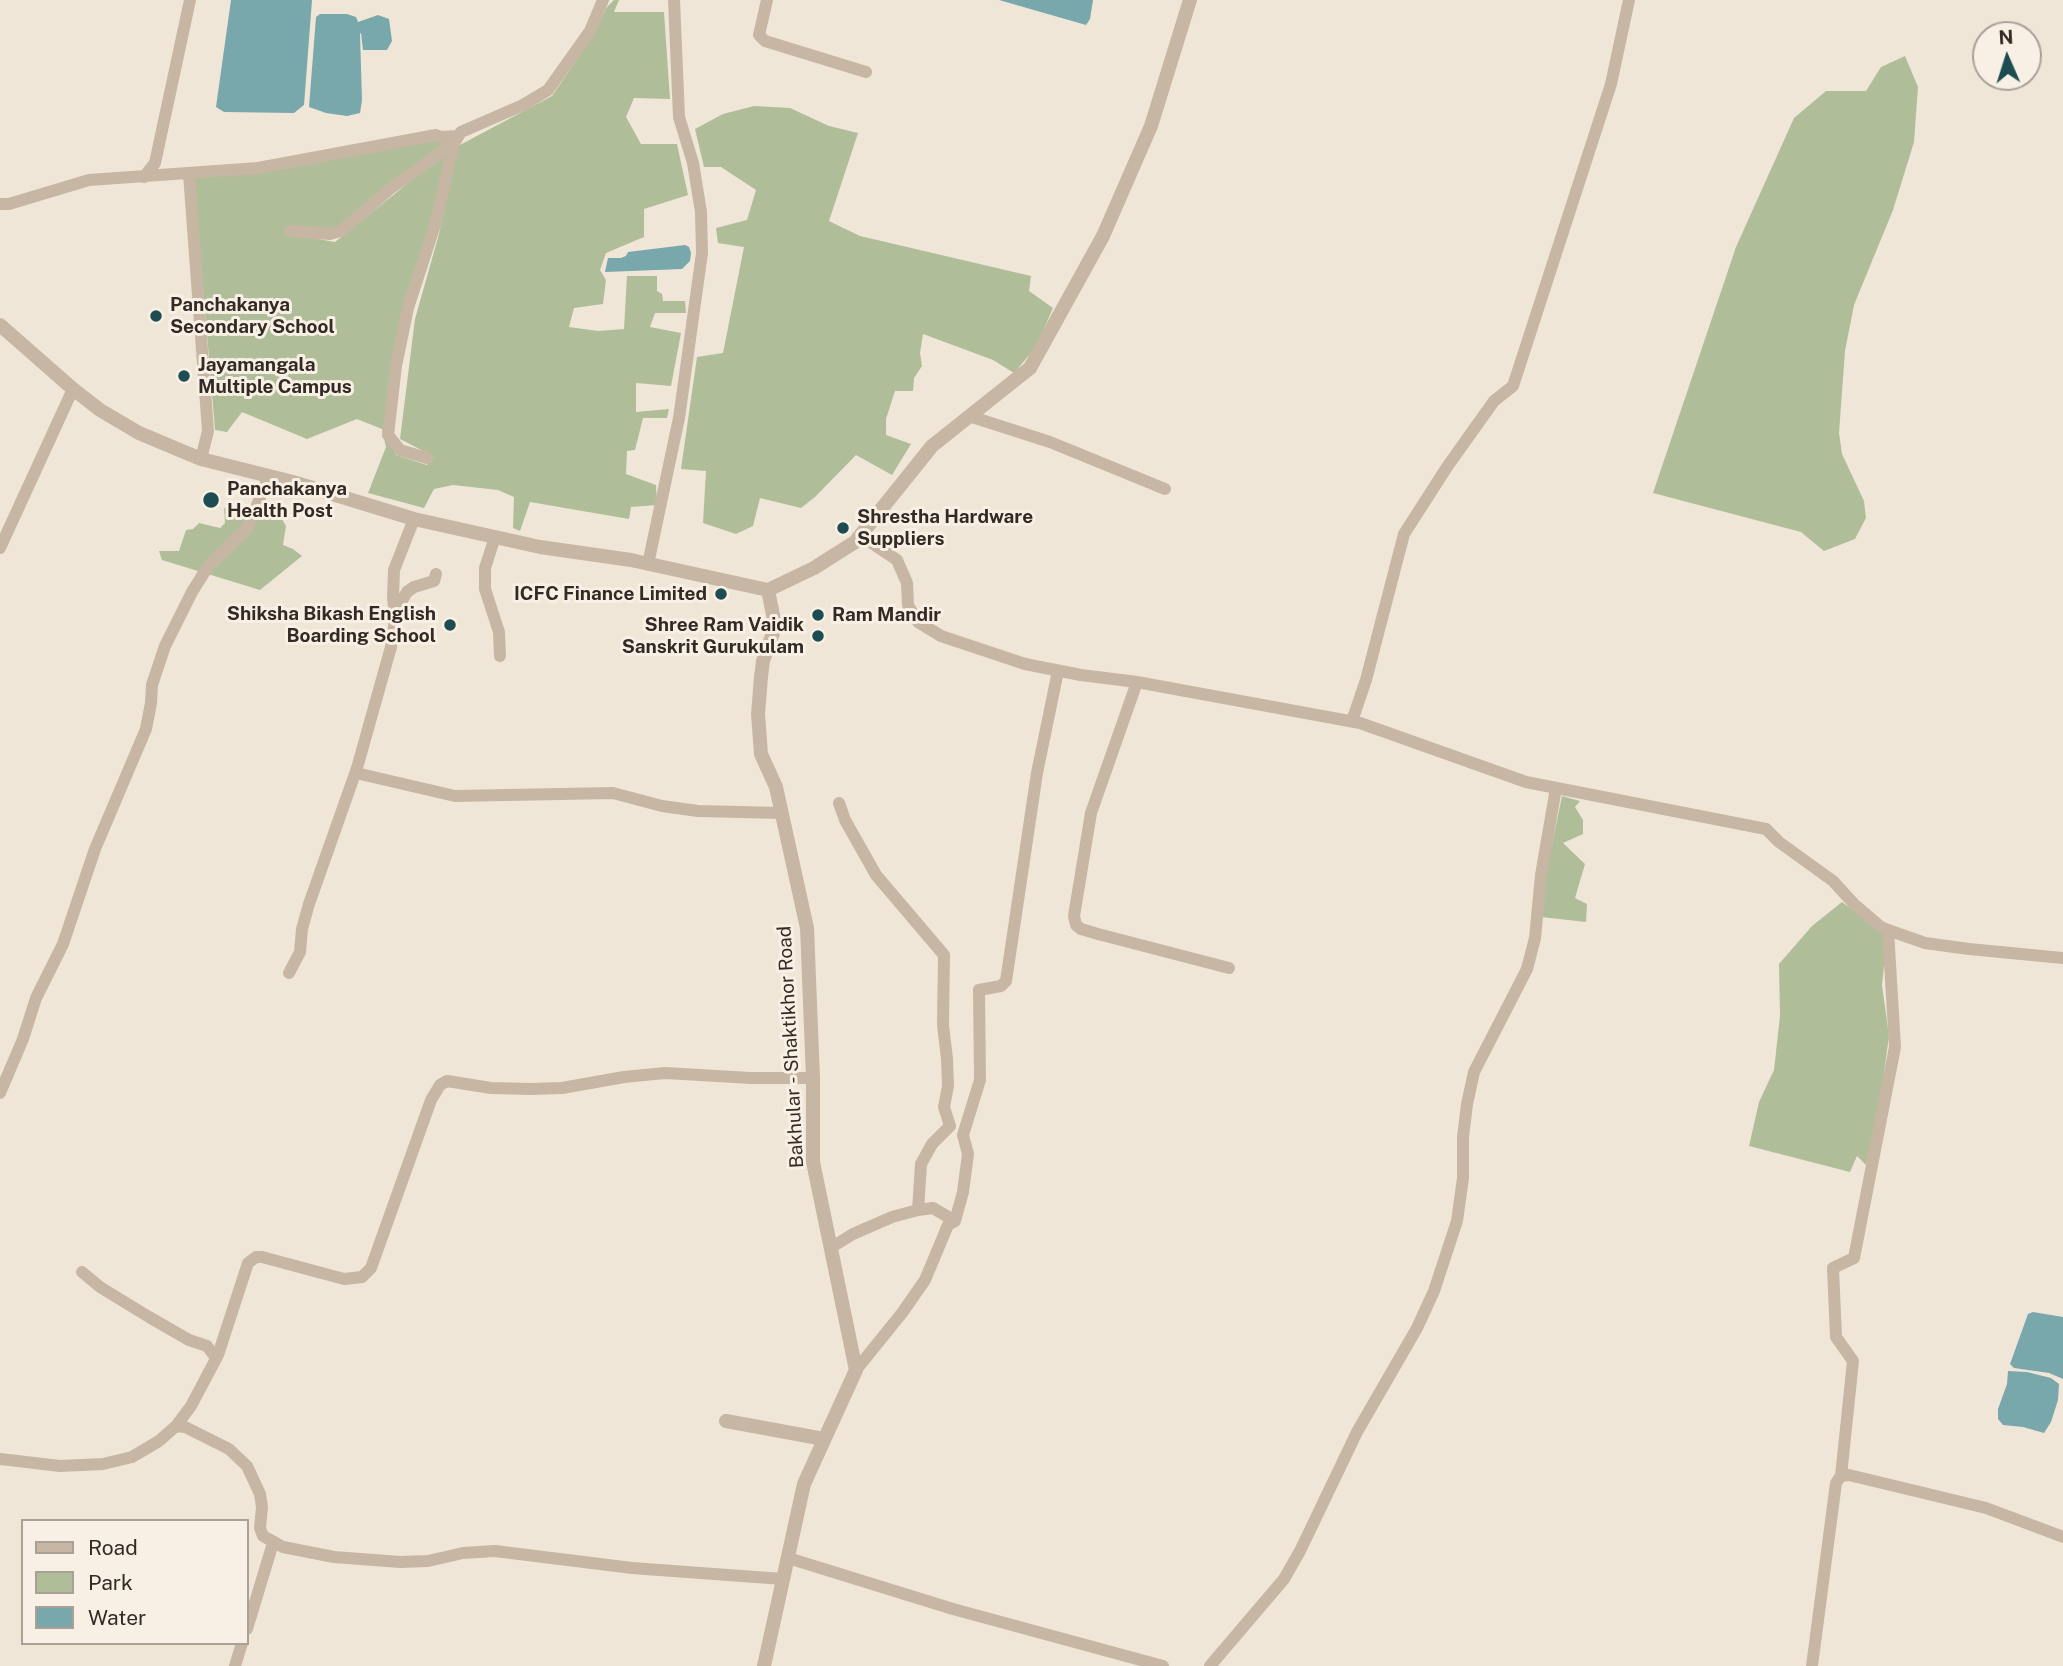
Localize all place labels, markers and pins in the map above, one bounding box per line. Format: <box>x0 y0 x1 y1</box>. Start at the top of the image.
place label: Panchakanya Secondary School <box>170 294 335 338</box>
marker: Panchakanya Secondary School <box>148 308 164 324</box>
place label: Jayamangala Multiple Campus <box>198 354 352 398</box>
marker: Jayamangala Multiple Campus <box>176 368 192 384</box>
place label: Panchakanya Health Post <box>227 478 347 522</box>
marker: Panchakanya Health Post <box>201 490 221 510</box>
place label: Shrestha Hardware Suppliers <box>857 506 1033 550</box>
marker: Shrestha Hardware Suppliers <box>835 520 851 536</box>
place label: ICFC Finance Limited <box>514 583 707 605</box>
marker: ICFC Finance Limited <box>713 586 729 602</box>
place label: Shiksha Bikash English Boarding School <box>227 603 436 647</box>
place label: Ram Mandir <box>832 604 941 626</box>
marker: Ram Mandir <box>810 607 826 623</box>
place label: Shree Ram Vaidik Sanskrit Gurukulam <box>622 614 804 658</box>
marker: Shiksha Bikash English Boarding School <box>442 617 458 633</box>
marker: Shree Ram Vaidik Sanskrit Gurukulam <box>810 628 826 644</box>

